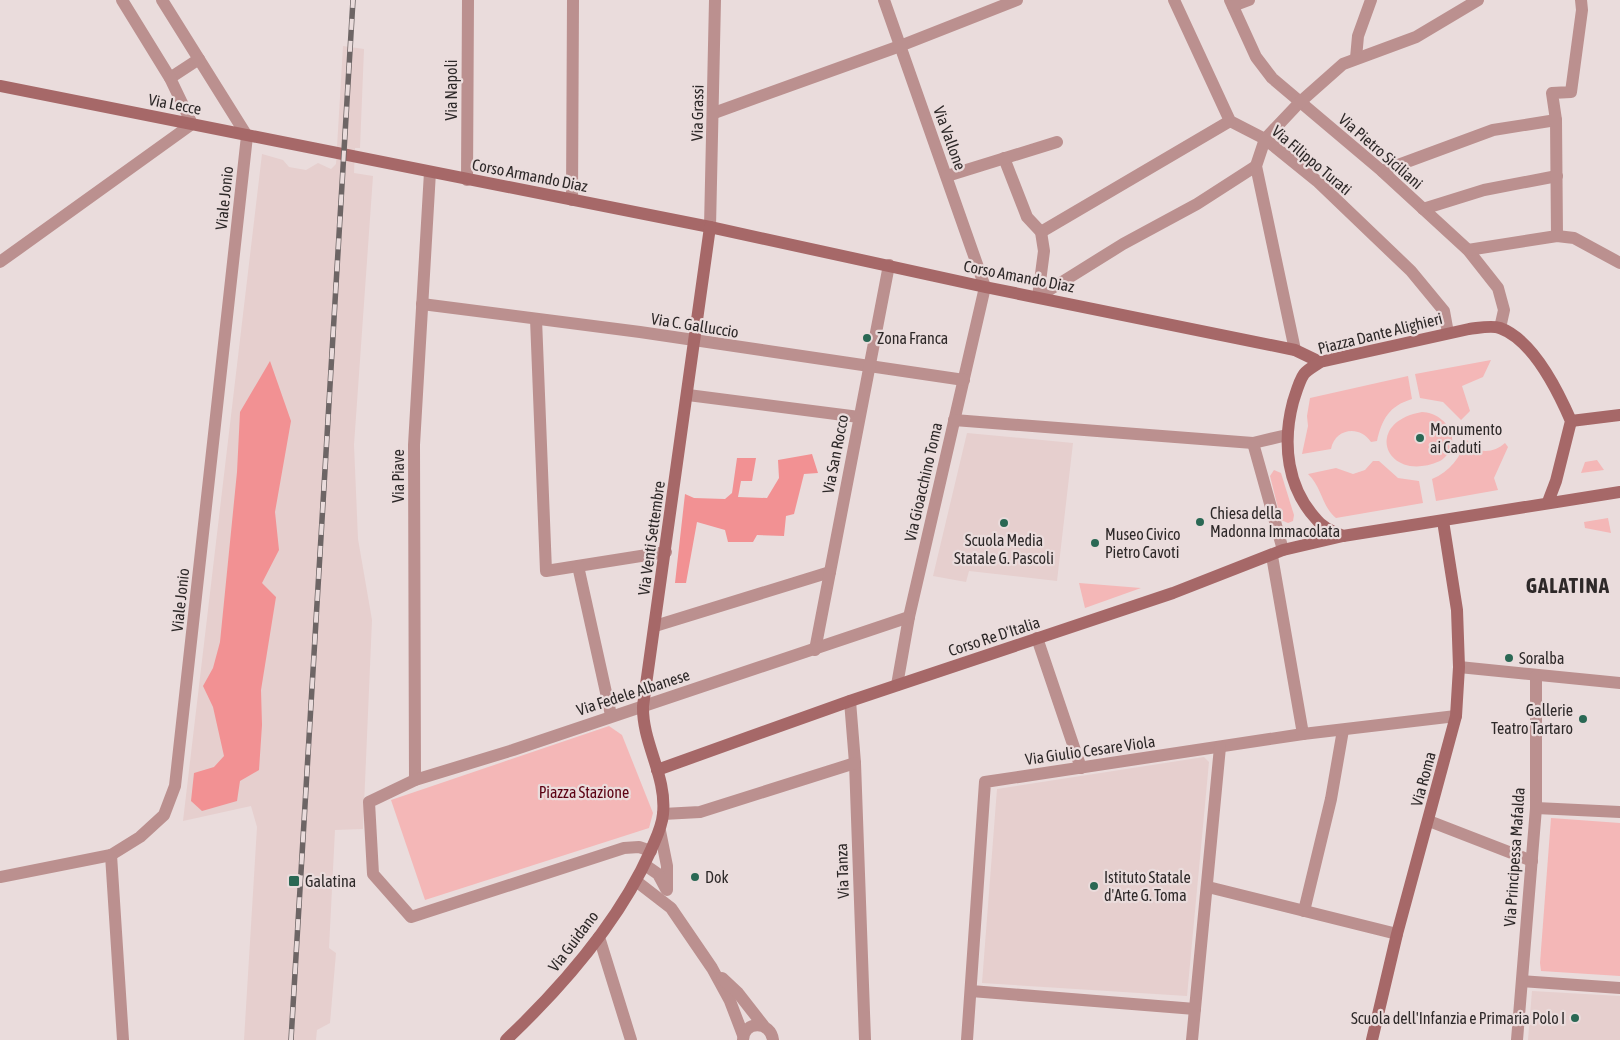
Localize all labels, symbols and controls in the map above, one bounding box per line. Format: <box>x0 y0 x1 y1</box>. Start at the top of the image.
street label: Via Napoli <box>442 59 461 121</box>
street label: Via Grassi <box>688 85 706 141</box>
street label: Via Lecce <box>147 90 203 118</box>
street label: Via Vallone <box>930 104 970 172</box>
street label: Via Pietro Siciliani <box>1335 110 1427 192</box>
street label: Via Filippo Turati <box>1268 122 1355 199</box>
street label: Corso Armando Diaz <box>471 155 589 195</box>
street label: Viale Jonio <box>212 165 236 231</box>
street label: Corso Amando Diaz <box>962 256 1076 296</box>
street label: Via C. Galluccio <box>650 309 740 341</box>
street label: Piazza Dante Alighieri <box>1316 309 1444 358</box>
place label: Zona Franca <box>877 329 948 347</box>
marker: Zona Franca <box>861 332 873 344</box>
street label: Via San Rocco <box>819 413 851 495</box>
place label: Monumento ai Caduti <box>1430 420 1502 456</box>
street label: Via Gioacchino Toma <box>901 421 945 543</box>
marker: Monumento ai Caduti <box>1414 432 1426 444</box>
street label: Via Piave <box>389 449 407 503</box>
street label: Via Venti Settembre <box>634 480 668 596</box>
place label: Chiesa della Madonna Immacolata <box>1210 504 1340 540</box>
marker: Chiesa della Madonna Immacolata <box>1194 516 1206 528</box>
marker: Scuola Media Statale G. Pascoli <box>998 517 1010 529</box>
place label: Museo Civico Pietro Cavoti <box>1105 525 1181 561</box>
place label: Scuola Media Statale G. Pascoli <box>954 531 1054 567</box>
marker: Museo Civico Pietro Cavoti <box>1089 537 1101 549</box>
street label: Viale Jonio <box>168 567 192 633</box>
district label: GALATINA <box>1526 573 1610 597</box>
street label: Corso Re D'Italia <box>946 613 1042 659</box>
place label: Soralba <box>1519 649 1564 667</box>
marker: Soralba <box>1503 652 1515 664</box>
street label: Via Fedele Albanese <box>574 665 692 719</box>
place label: Gallerie Teatro Tartaro <box>1491 701 1573 737</box>
marker: Gallerie Teatro Tartaro <box>1577 713 1589 725</box>
street label: Via Giulio Cesare Viola <box>1024 732 1156 768</box>
street label: Via Roma <box>1407 750 1439 808</box>
park label: Piazza Stazione <box>539 783 629 801</box>
street label: Via Principessa Mafalda <box>1500 787 1529 927</box>
street label: Via Tanza <box>832 843 852 899</box>
place label: Dok <box>705 868 729 886</box>
place label: Istituto Statale d'Arte G. Toma <box>1104 868 1191 904</box>
marker: Dok <box>689 871 701 883</box>
place label: Galatina <box>305 872 356 890</box>
marker: Galatina <box>287 874 301 888</box>
marker: Istituto Statale d'Arte G. Toma <box>1088 880 1100 892</box>
street label: Via Guidano <box>544 907 602 975</box>
place label: Scuola dell'Infanzia e Primaria Polo I <box>1351 1009 1565 1027</box>
marker: Scuola dell'Infanzia e Primaria Polo I <box>1569 1012 1581 1024</box>

